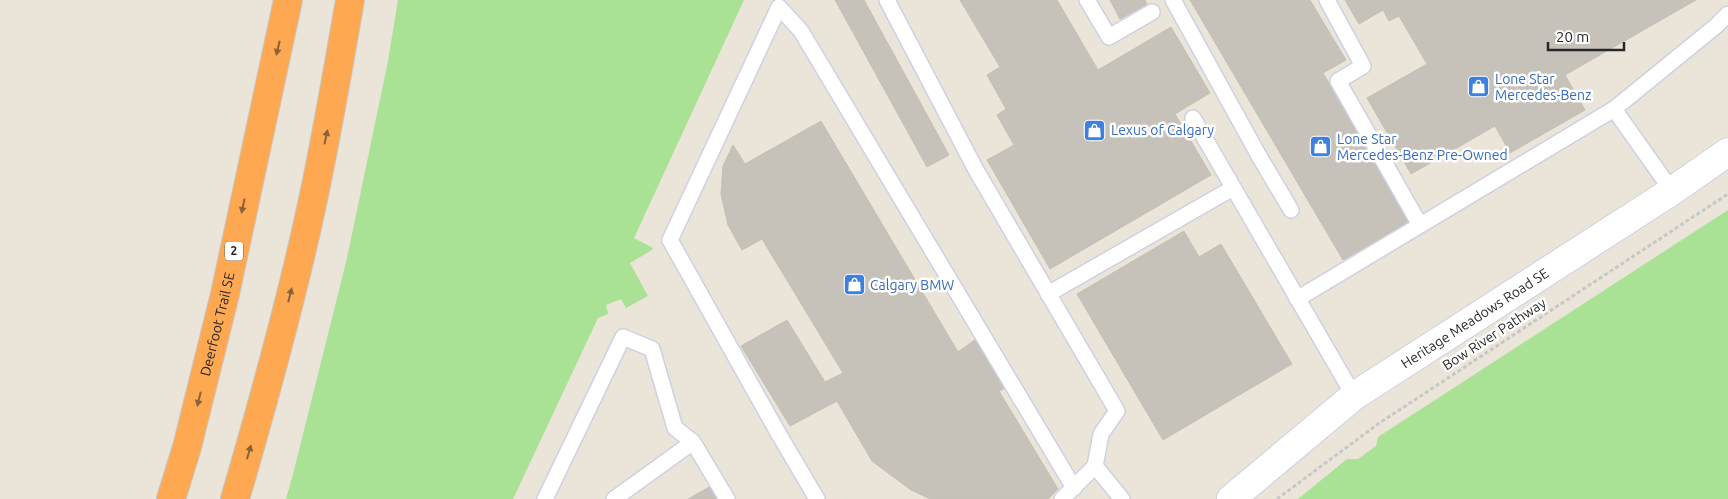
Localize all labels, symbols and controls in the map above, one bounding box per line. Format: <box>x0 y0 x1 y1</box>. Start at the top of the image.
scale bar <box>1548 20 1624 52</box>
text: 20 m <box>1556 28 1589 45</box>
one-way arrow <box>274 40 282 55</box>
place label: Lone Star Mercedes-Benz <box>1495 71 1591 103</box>
shop icon: Lone Star Mercedes-Benz <box>1467 75 1491 99</box>
shop icon: Lexus of Calgary <box>1083 118 1107 142</box>
place label: Lexus of Calgary <box>1111 122 1214 138</box>
one-way arrow <box>322 129 330 144</box>
place label: Lone Star Mercedes-Benz Pre-Owned <box>1337 131 1508 163</box>
shop icon: Lone Star Mercedes-Benz Pre-Owned <box>1309 135 1333 159</box>
one-way arrow <box>239 199 247 214</box>
road number: 2 <box>225 242 243 260</box>
street label: Heritage Meadows Road SE <box>1398 265 1552 372</box>
street label: Deerfoot Trail SE <box>197 271 237 378</box>
shop icon: Calgary BMW <box>842 273 866 297</box>
place label: Calgary BMW <box>870 277 954 293</box>
one-way arrow <box>286 288 294 303</box>
street label: Bow River Pathway <box>1439 294 1549 373</box>
one-way arrow <box>195 391 203 406</box>
one-way arrow <box>245 445 253 460</box>

